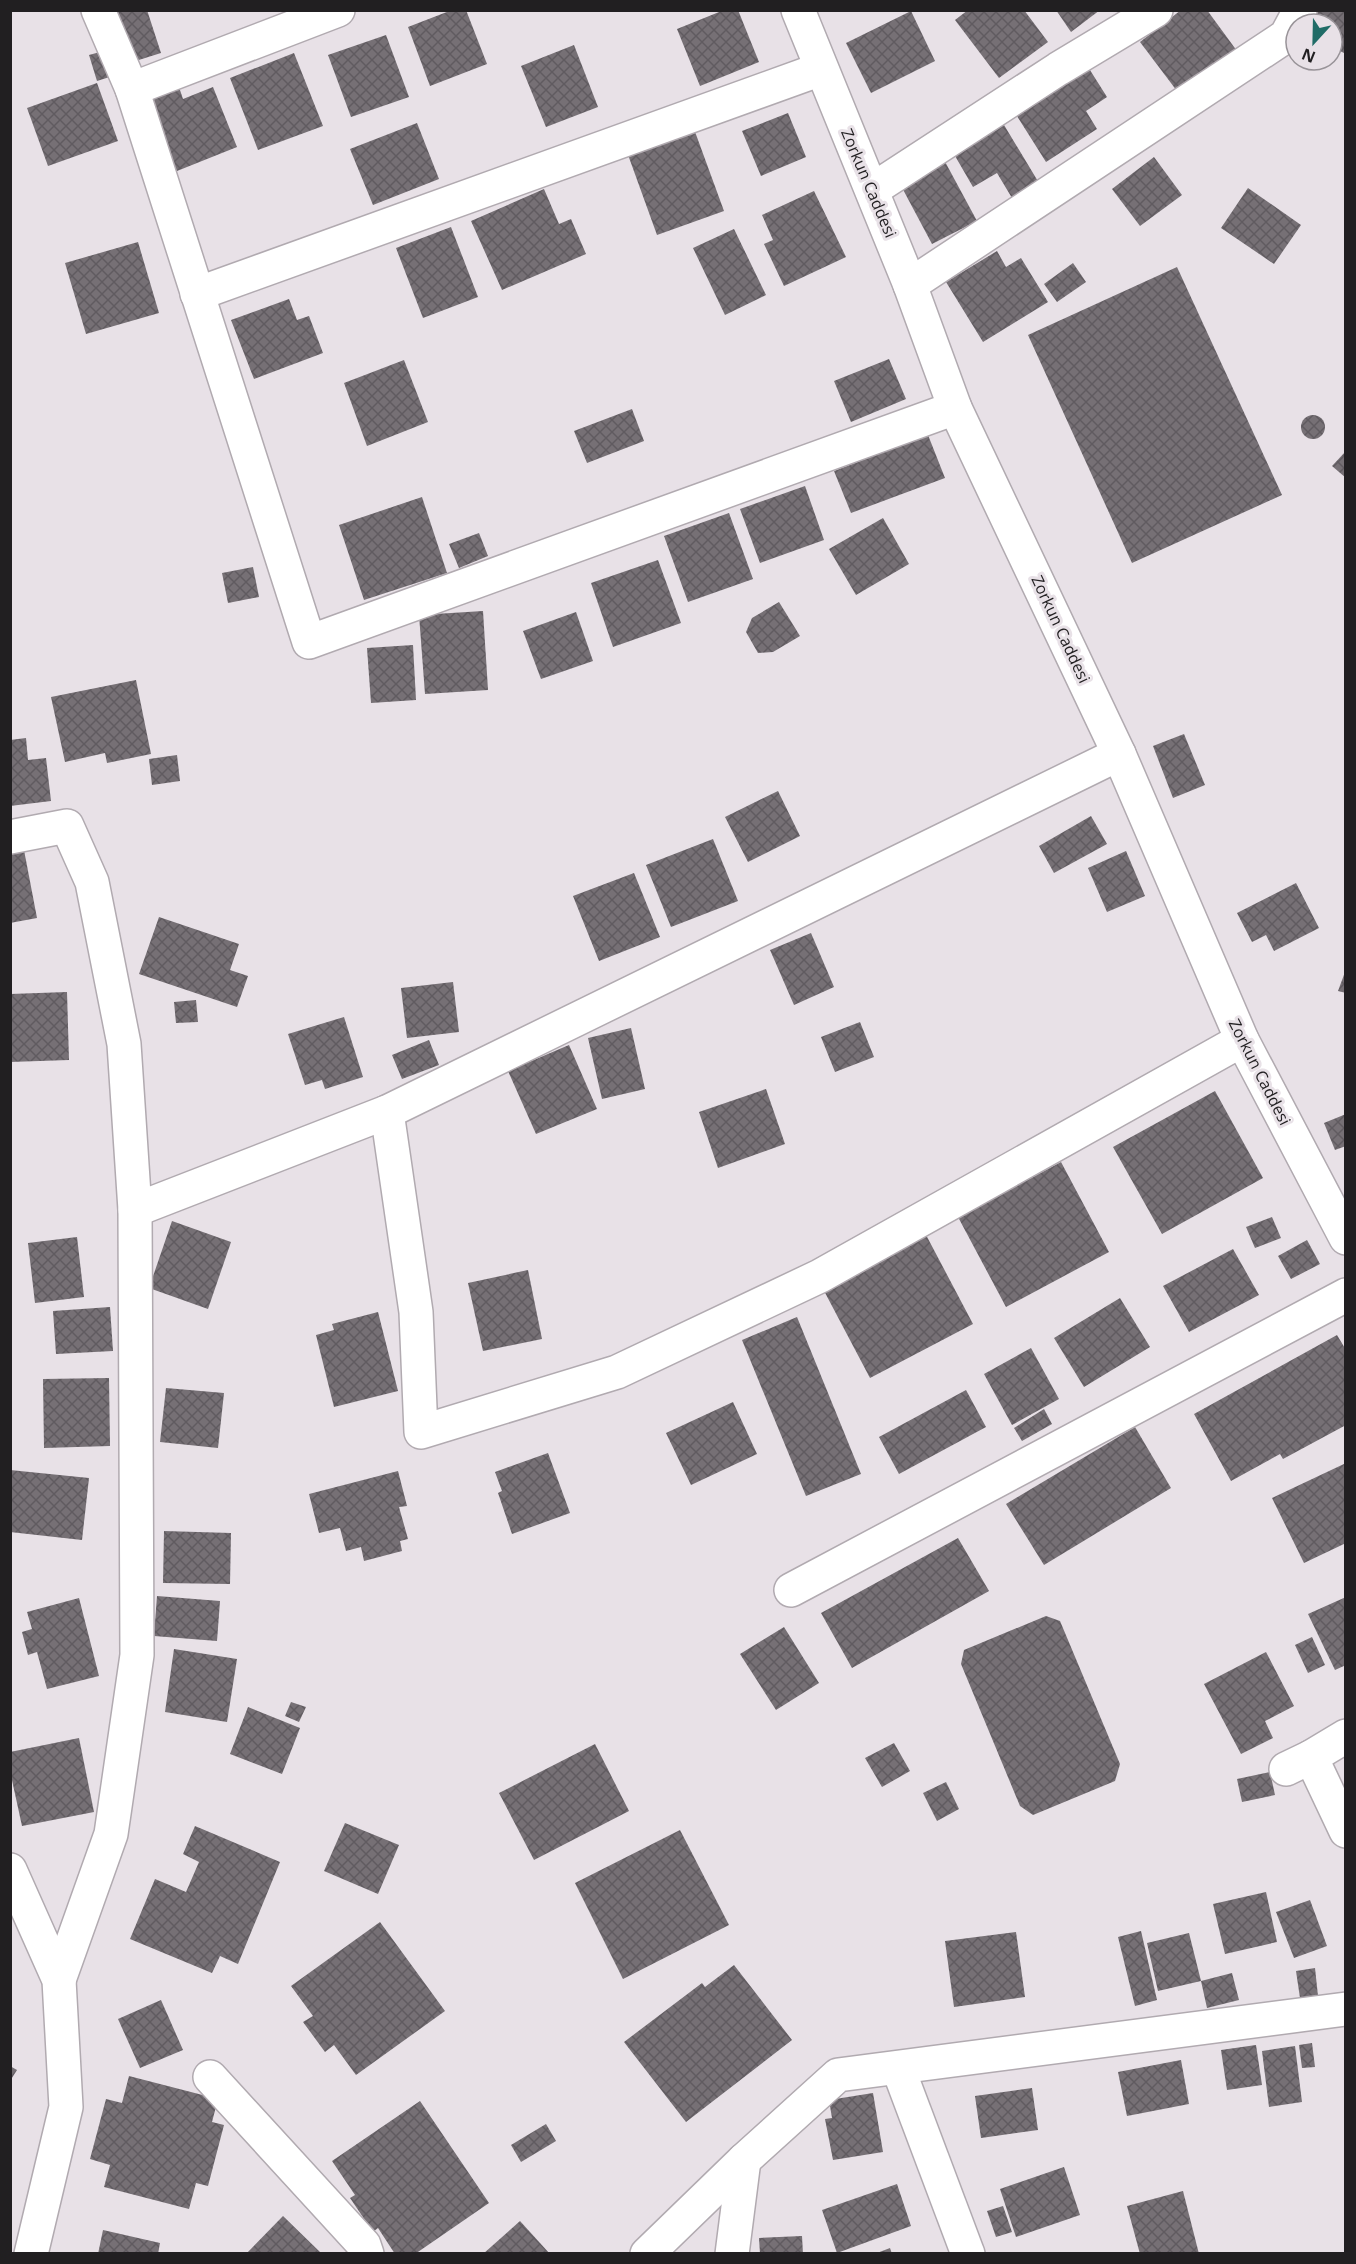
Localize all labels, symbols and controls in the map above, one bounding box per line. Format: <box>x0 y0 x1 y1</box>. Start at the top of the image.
north arrow <box>1284 12 1344 72</box>
text: N <box>1298 43 1319 69</box>
street label: Zorkun Caddesi <box>836 125 902 241</box>
street label: Zorkun Caddesi <box>1026 571 1096 687</box>
street label: Zorkun Caddesi <box>1224 1015 1296 1129</box>

